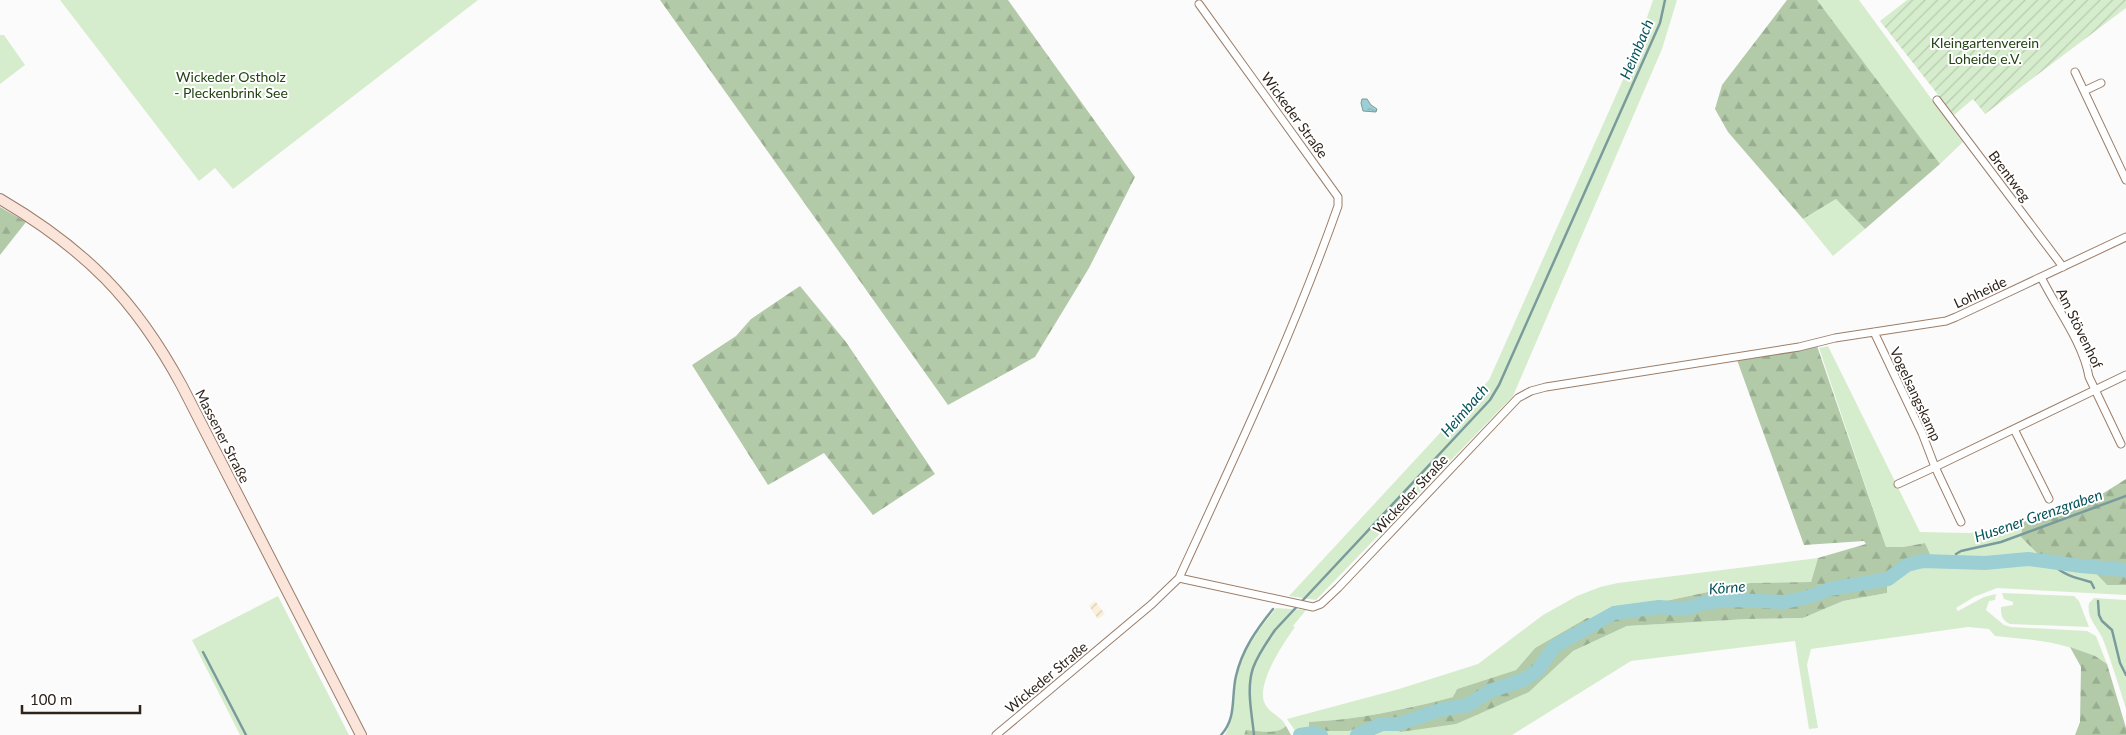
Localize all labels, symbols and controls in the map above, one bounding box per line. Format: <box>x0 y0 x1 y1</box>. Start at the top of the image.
water label: Heimbach <box>1615 16 1657 82</box>
park label: Kleingartenverein Loheide e.V. <box>1931 34 2039 67</box>
park label: Wickeder Ostholz - Pleckenbrink See <box>174 68 288 101</box>
street label: Wickeder Straße <box>1258 69 1332 161</box>
street label: Brentweg <box>1985 147 2035 205</box>
street label: Lohheide <box>1951 272 2009 312</box>
street label: Am Stövenhof <box>2053 285 2107 371</box>
street label: Vogelsangskamp <box>1887 344 1945 444</box>
water label: Heimbach <box>1436 380 1492 440</box>
street label: Massener Straße <box>192 386 254 486</box>
street label: Wickeder Straße <box>1369 451 1451 537</box>
water label: Husener Grenzgraben <box>1972 485 2104 545</box>
water label: Körne <box>1708 576 1746 598</box>
street label: Wickeder Straße <box>1001 638 1091 716</box>
scale bar <box>22 682 140 714</box>
text: 100 m <box>30 690 72 708</box>

